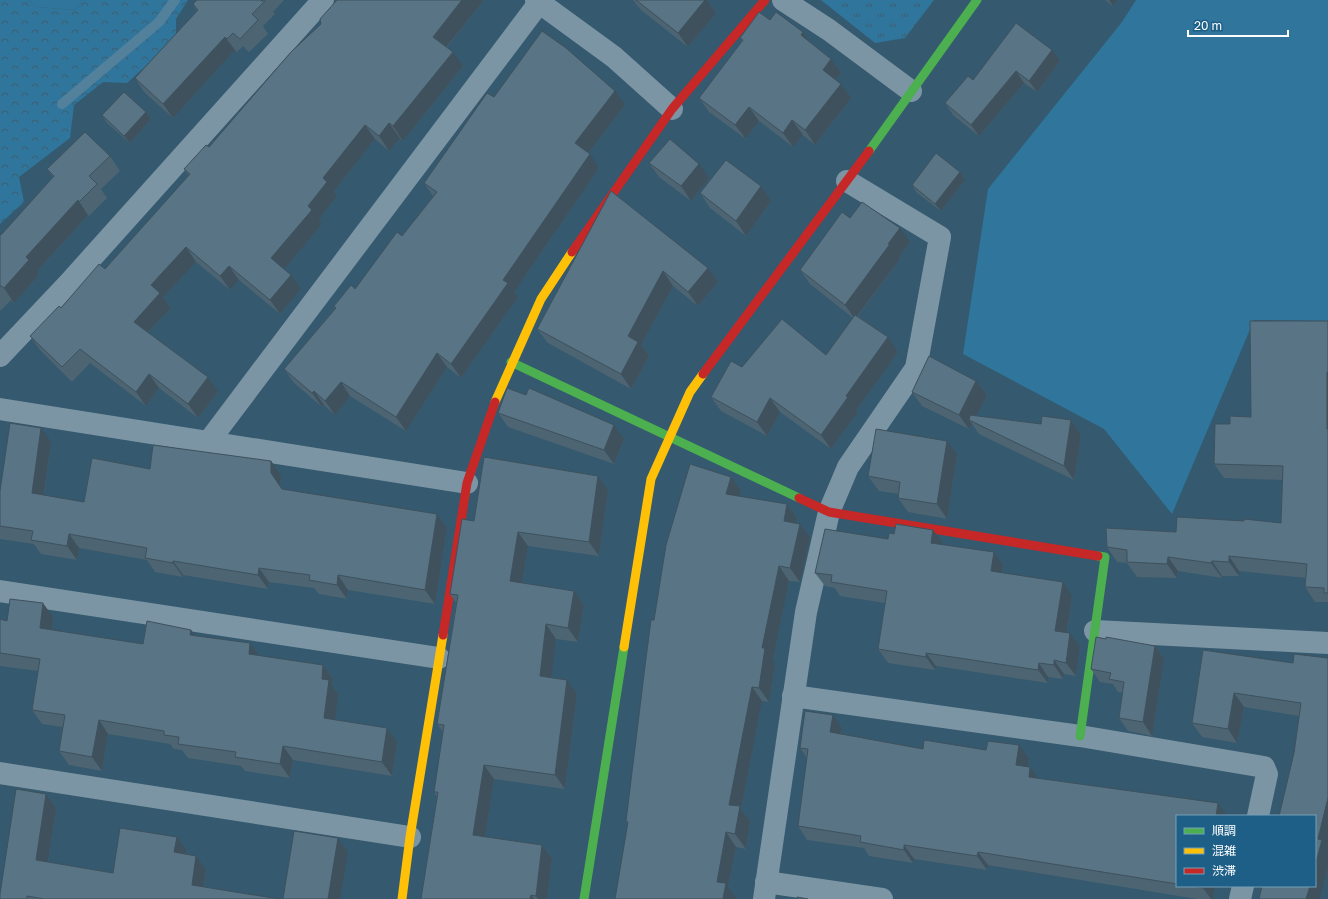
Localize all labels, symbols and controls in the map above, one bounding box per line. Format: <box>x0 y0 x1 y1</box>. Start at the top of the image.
scale bar <box>1188 12 1288 38</box>
text: 20 m <box>1194 18 1222 33</box>
legend <box>1176 815 1316 887</box>
text: 順調 <box>1212 823 1236 838</box>
text: 混雑 <box>1212 843 1236 858</box>
text: 渋滞 <box>1212 863 1236 878</box>

